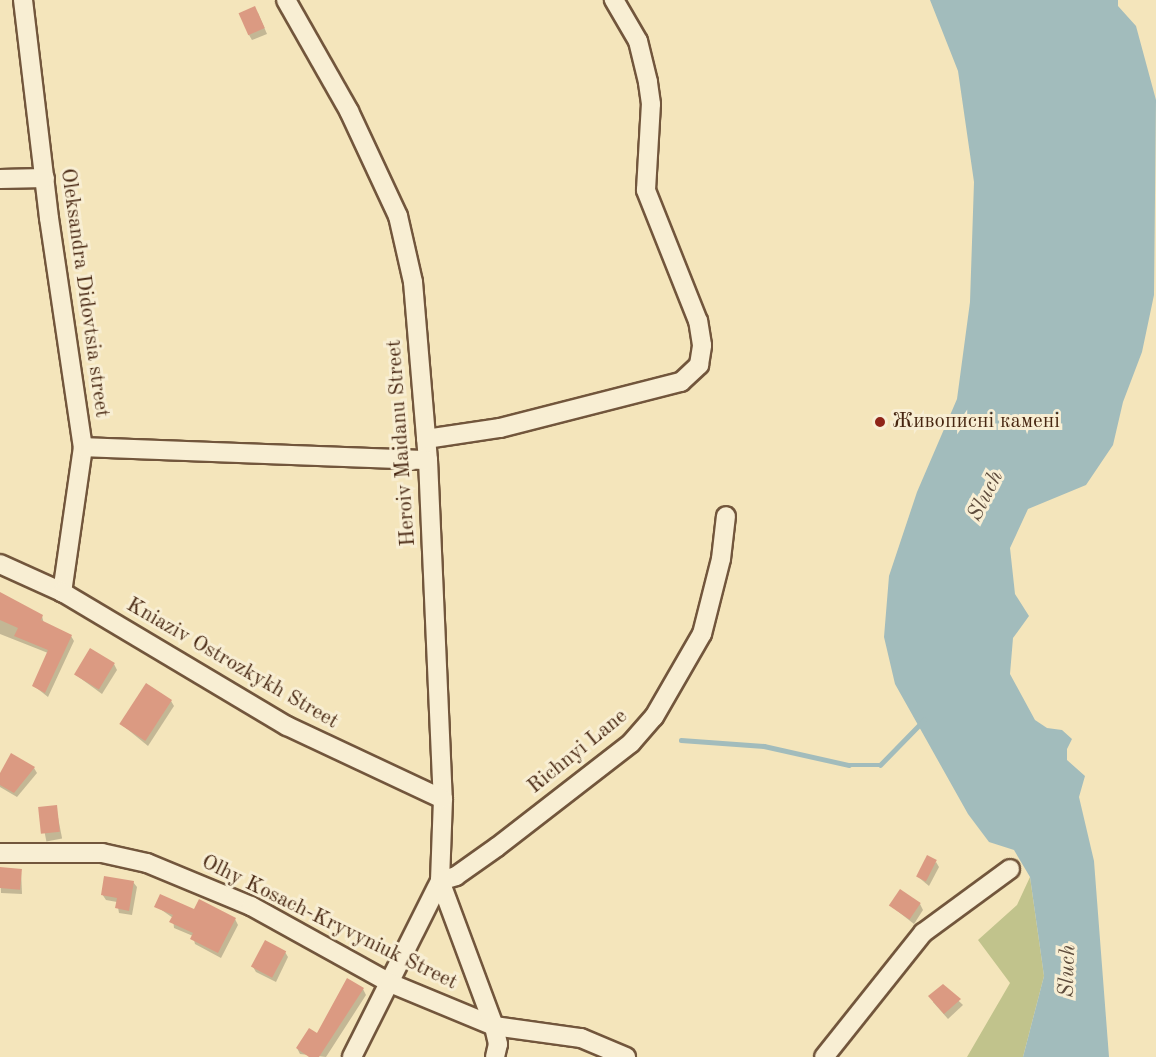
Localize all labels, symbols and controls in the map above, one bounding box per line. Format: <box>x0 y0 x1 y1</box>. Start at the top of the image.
street label: Oleksandra Didovtsia street <box>54 167 114 419</box>
street label: Heroiv Maidanu Street <box>382 339 422 547</box>
place label: Живописні камені <box>892 409 1060 435</box>
marker: Живописні камені <box>873 415 887 429</box>
water label: Sluch <box>962 466 1010 526</box>
street label: Kniaziv Ostrozkykh Street <box>122 593 342 735</box>
street label: Richnyi Lane <box>523 704 633 800</box>
street label: Olhy Kosach-Kryvyniuk Street <box>197 850 461 996</box>
water label: Sluch <box>1054 944 1082 998</box>

